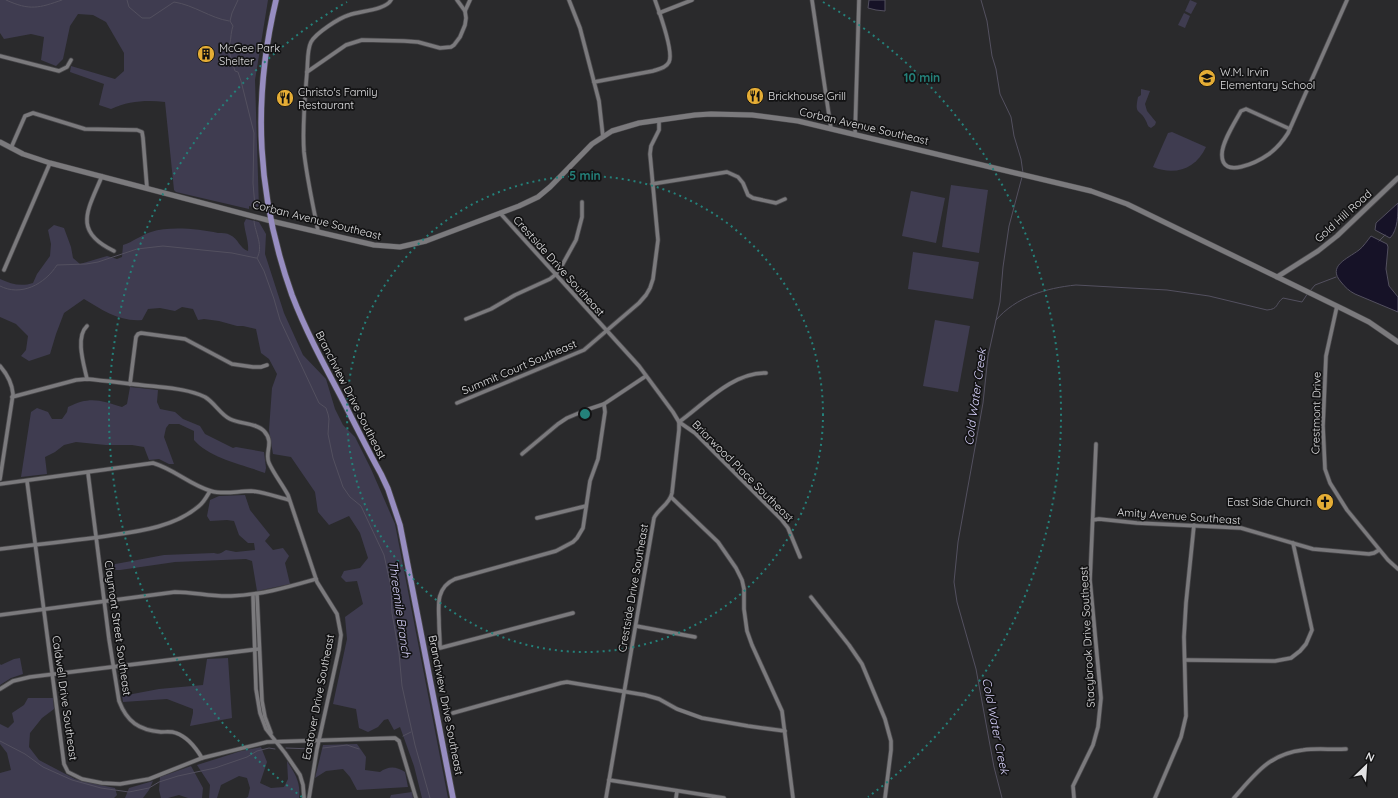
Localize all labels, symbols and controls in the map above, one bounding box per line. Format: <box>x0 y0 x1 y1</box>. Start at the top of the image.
place label: McGee Park Shelter <box>219 41 280 68</box>
building icon: McGee Park Shelter <box>196 44 216 64</box>
place label: W.M. Irvin Elementary School <box>1220 65 1315 92</box>
school or university icon: W.M. Irvin Elementary School <box>1197 68 1217 88</box>
text: 10 min <box>904 70 940 85</box>
place label: Christo's Family Restaurant <box>298 85 377 112</box>
restaurant icon: Brickhouse Grill <box>745 86 765 106</box>
restaurant icon: Christo's Family Restaurant <box>275 88 295 108</box>
place label: Brickhouse Grill <box>768 89 846 103</box>
street label: Corban Avenue Southeast <box>798 104 930 148</box>
text: 5 min <box>569 168 601 183</box>
street label: Gold Hill Road <box>1312 187 1374 245</box>
street label: Corban Avenue Southeast <box>251 197 383 243</box>
street label: Crestside Drive Southeast <box>510 213 608 319</box>
street label: Branchview Drive Southeast <box>312 328 390 462</box>
street label: Summit Court Southeast <box>459 336 579 398</box>
water label: Cold Water Creek <box>961 346 989 447</box>
street label: Crestmont Drive <box>1308 372 1324 454</box>
centre of rings <box>578 407 592 421</box>
street label: Briarwood Place Southeast <box>689 417 797 525</box>
church icon: East Side Church <box>1315 492 1335 512</box>
place label: East Side Church <box>1227 495 1312 509</box>
street label: Amity Avenue Southeast <box>1117 505 1242 527</box>
street label: Crestside Drive Southeast <box>615 522 651 653</box>
street label: Claymont Street Southeast <box>102 560 134 697</box>
water label: Threemile Branch <box>386 560 414 659</box>
street label: Stacybrook Drive Southeast <box>1076 566 1098 708</box>
street label: Eastover Drive Southeast <box>299 633 337 761</box>
street label: Branchview Drive Southeast <box>426 634 466 776</box>
street label: Caldwell Drive Southeast <box>49 635 81 762</box>
water label: Cold Water Creek <box>979 677 1013 777</box>
north arrow <box>1346 746 1386 786</box>
text: N <box>1364 749 1377 765</box>

